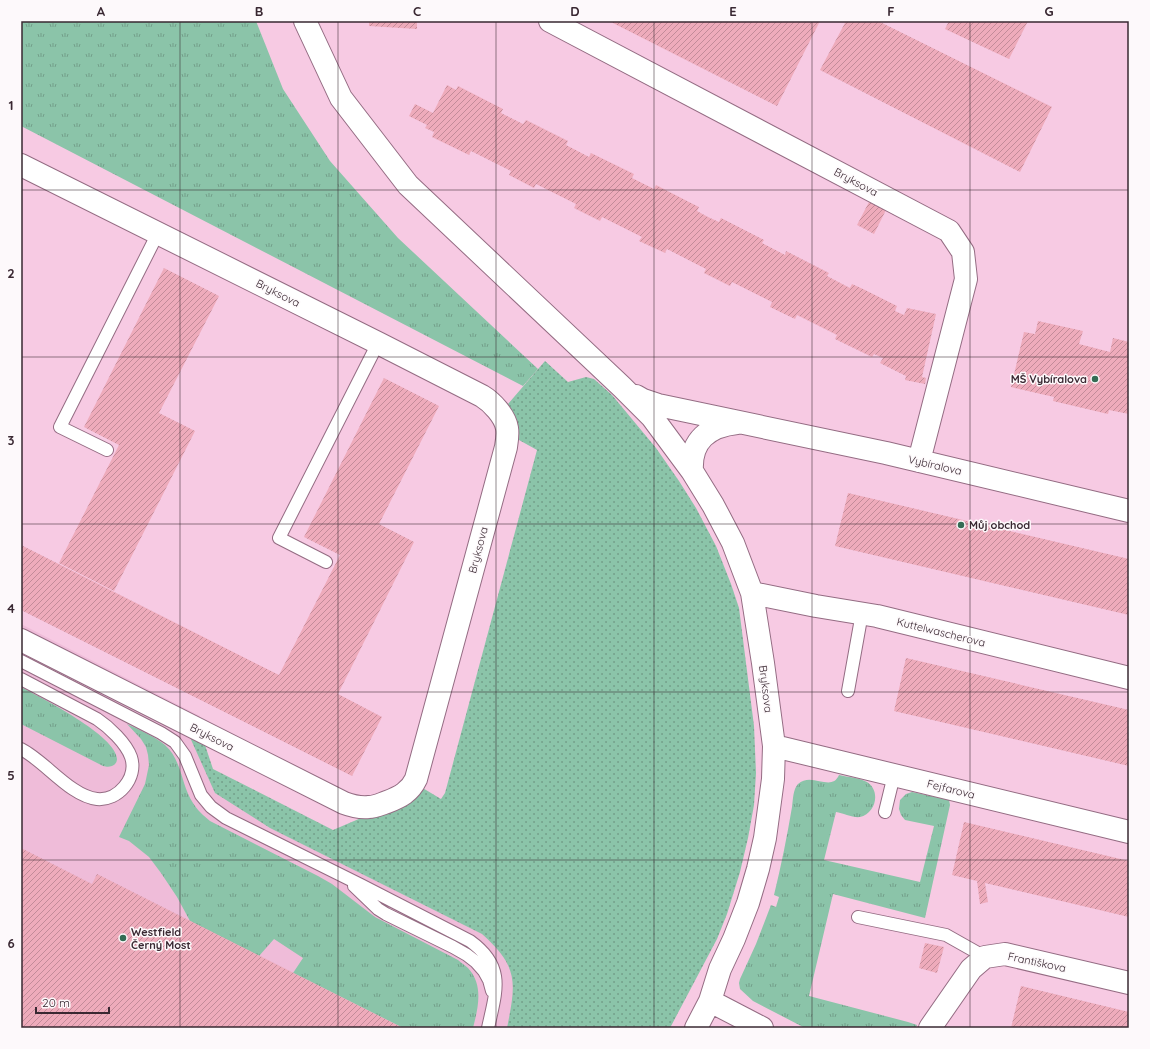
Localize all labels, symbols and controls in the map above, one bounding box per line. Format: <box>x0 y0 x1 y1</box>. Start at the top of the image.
text: A <box>97 3 106 19</box>
text: B <box>255 3 263 19</box>
text: C <box>413 3 421 19</box>
text: D <box>570 3 580 19</box>
text: E <box>729 3 737 19</box>
text: F <box>887 3 895 19</box>
text: G <box>1044 3 1054 19</box>
text: 1 <box>8 97 14 113</box>
street label: Bryksova <box>832 165 880 199</box>
text: 2 <box>7 265 15 281</box>
street label: Bryksova <box>254 276 302 310</box>
place label: MŠ Vybíralova <box>1011 372 1087 386</box>
marker: MŠ Vybíralova <box>1090 374 1100 384</box>
text: 3 <box>8 432 15 448</box>
street label: Vybíralova <box>907 452 963 478</box>
place label: Můj obchod <box>969 518 1030 532</box>
marker: Můj obchod <box>956 520 966 530</box>
street label: Bryksova <box>465 525 491 575</box>
text: 4 <box>7 600 15 616</box>
street label: Kuttelwascherova <box>895 614 987 650</box>
street label: Bryksova <box>756 664 776 714</box>
street label: Bryksova <box>188 720 236 754</box>
text: 5 <box>7 767 15 783</box>
street label: Fejfarova <box>926 776 976 802</box>
place label: Westfield Černý Most <box>131 925 191 952</box>
marker: Westfield Černý Most <box>118 933 128 943</box>
text: 6 <box>7 935 15 951</box>
street label: Františkova <box>1007 949 1067 975</box>
scale bar <box>36 989 109 1015</box>
text: 20 m <box>42 995 70 1010</box>

